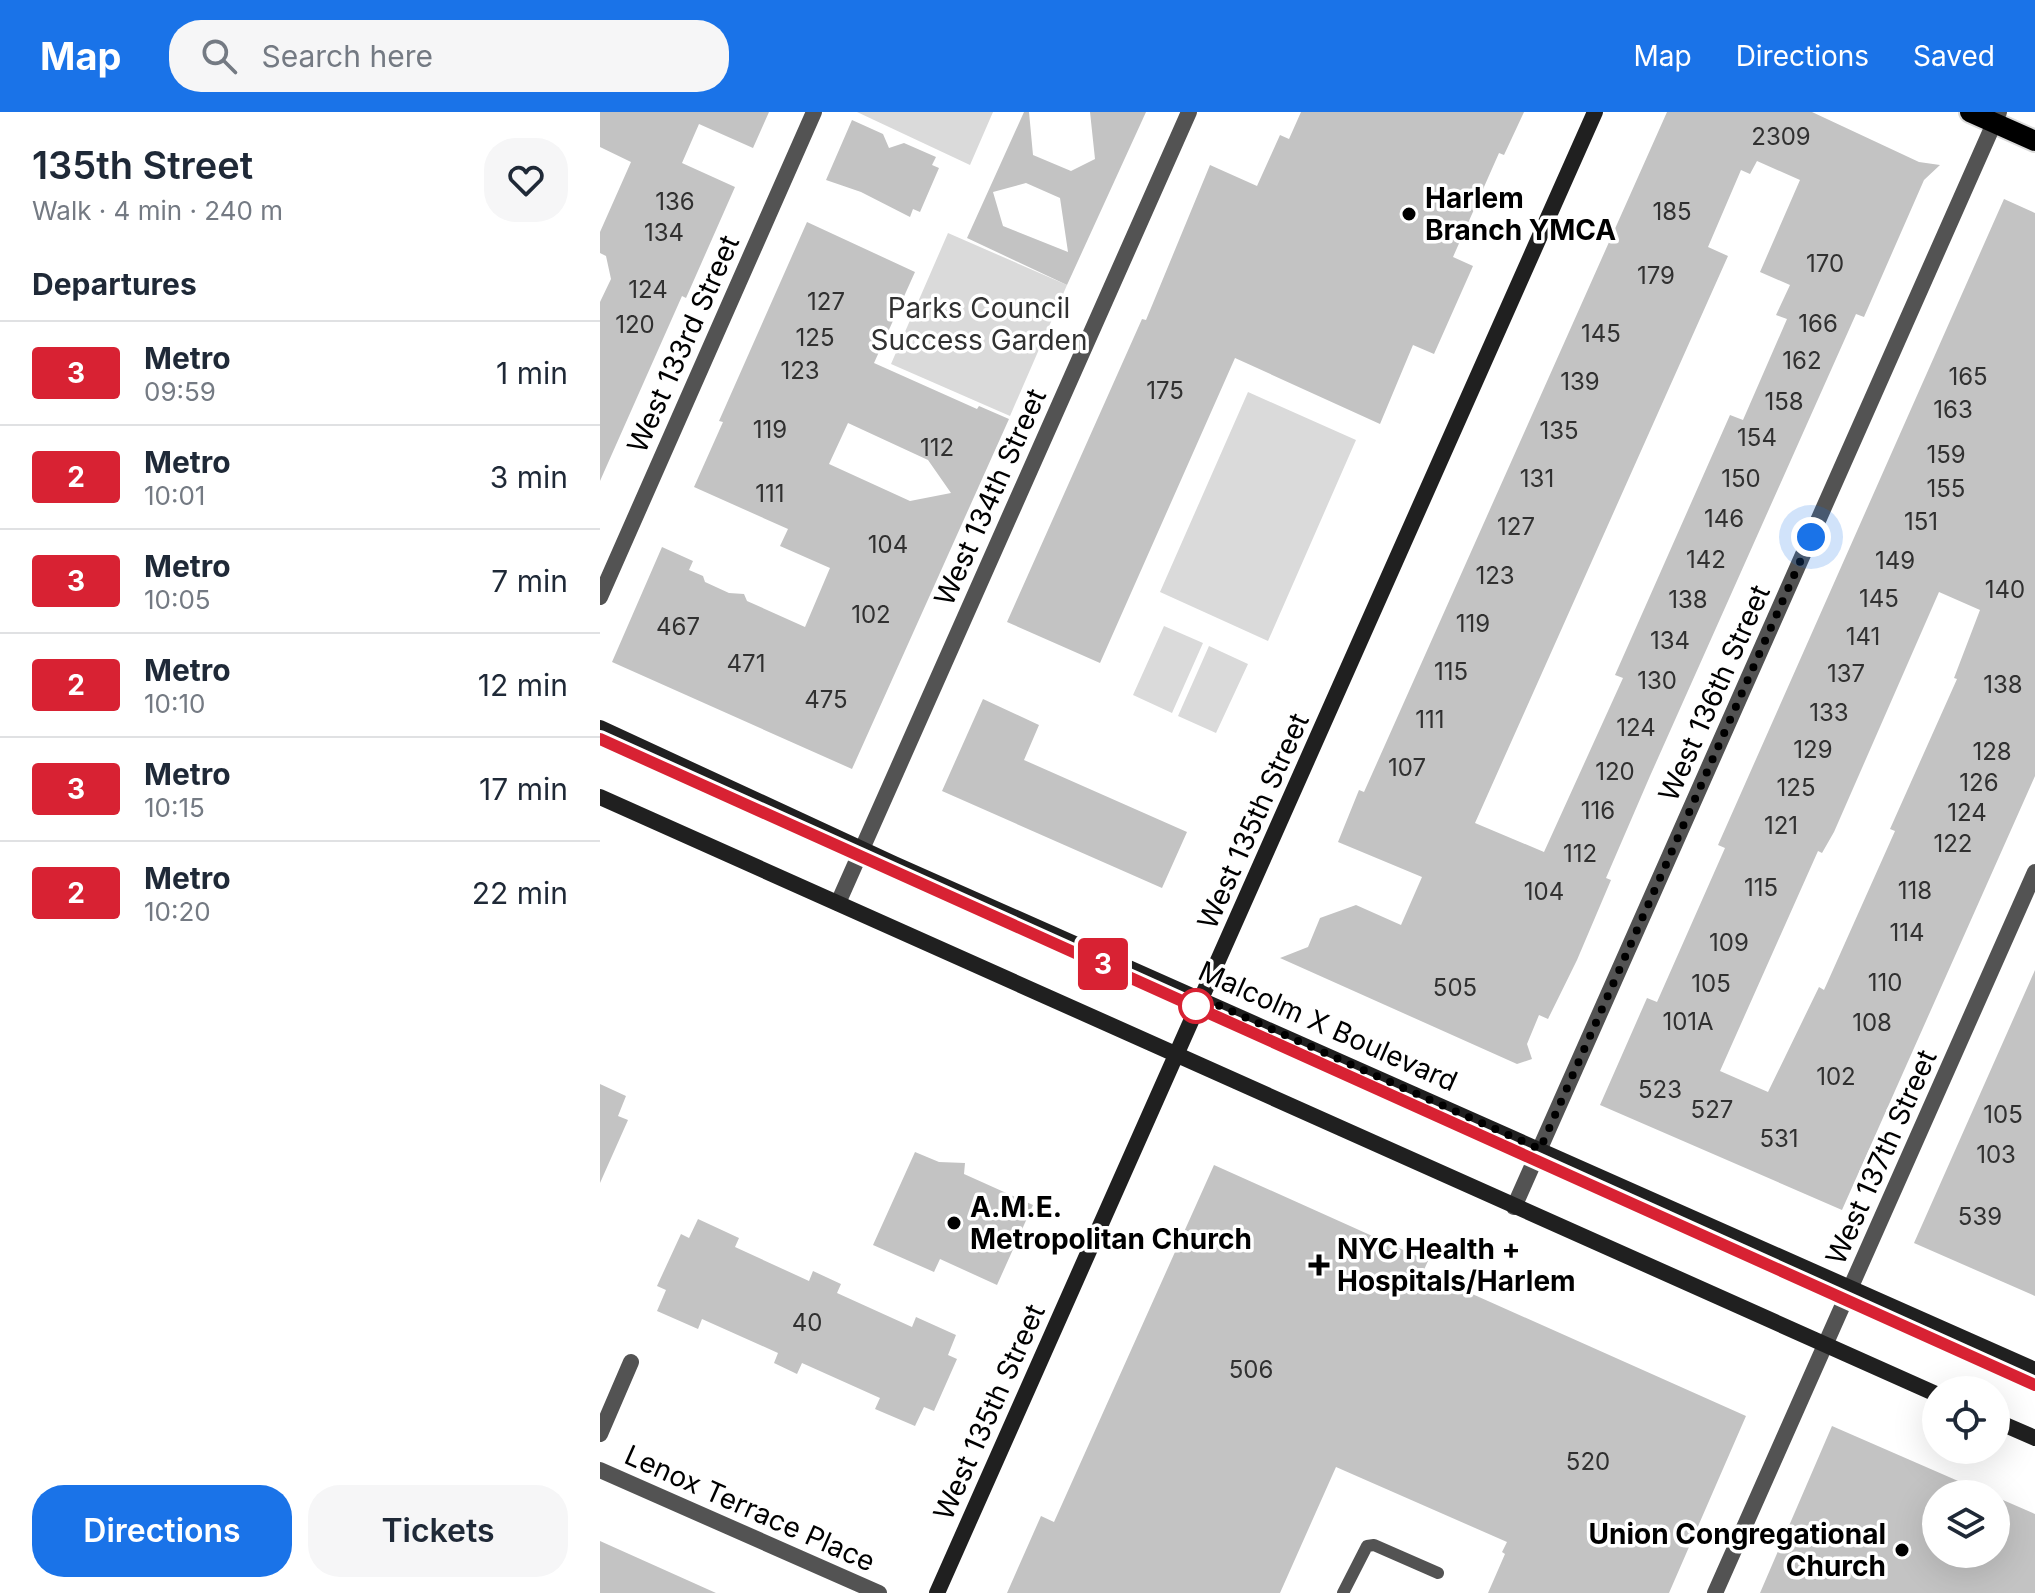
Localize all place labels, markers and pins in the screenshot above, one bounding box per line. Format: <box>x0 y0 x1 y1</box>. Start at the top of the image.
place label: Harlem Branch YMCA <box>1425 181 1616 247</box>
marker: Harlem Branch YMCA <box>1400 205 1418 223</box>
unlabelled marker <box>1179 989 1213 1023</box>
place label: A.M.E. Metropolitan Church <box>970 1190 1252 1256</box>
marker: A.M.E. Metropolitan Church <box>945 1214 963 1232</box>
place label: NYC Health + Hospitals/Harlem <box>1337 1232 1576 1298</box>
marker: NYC Health + Hospitals/Harlem <box>1308 1254 1330 1276</box>
place label: Union Congregational Church <box>1589 1517 1886 1583</box>
marker: Union Congregational Church <box>1893 1541 1911 1559</box>

